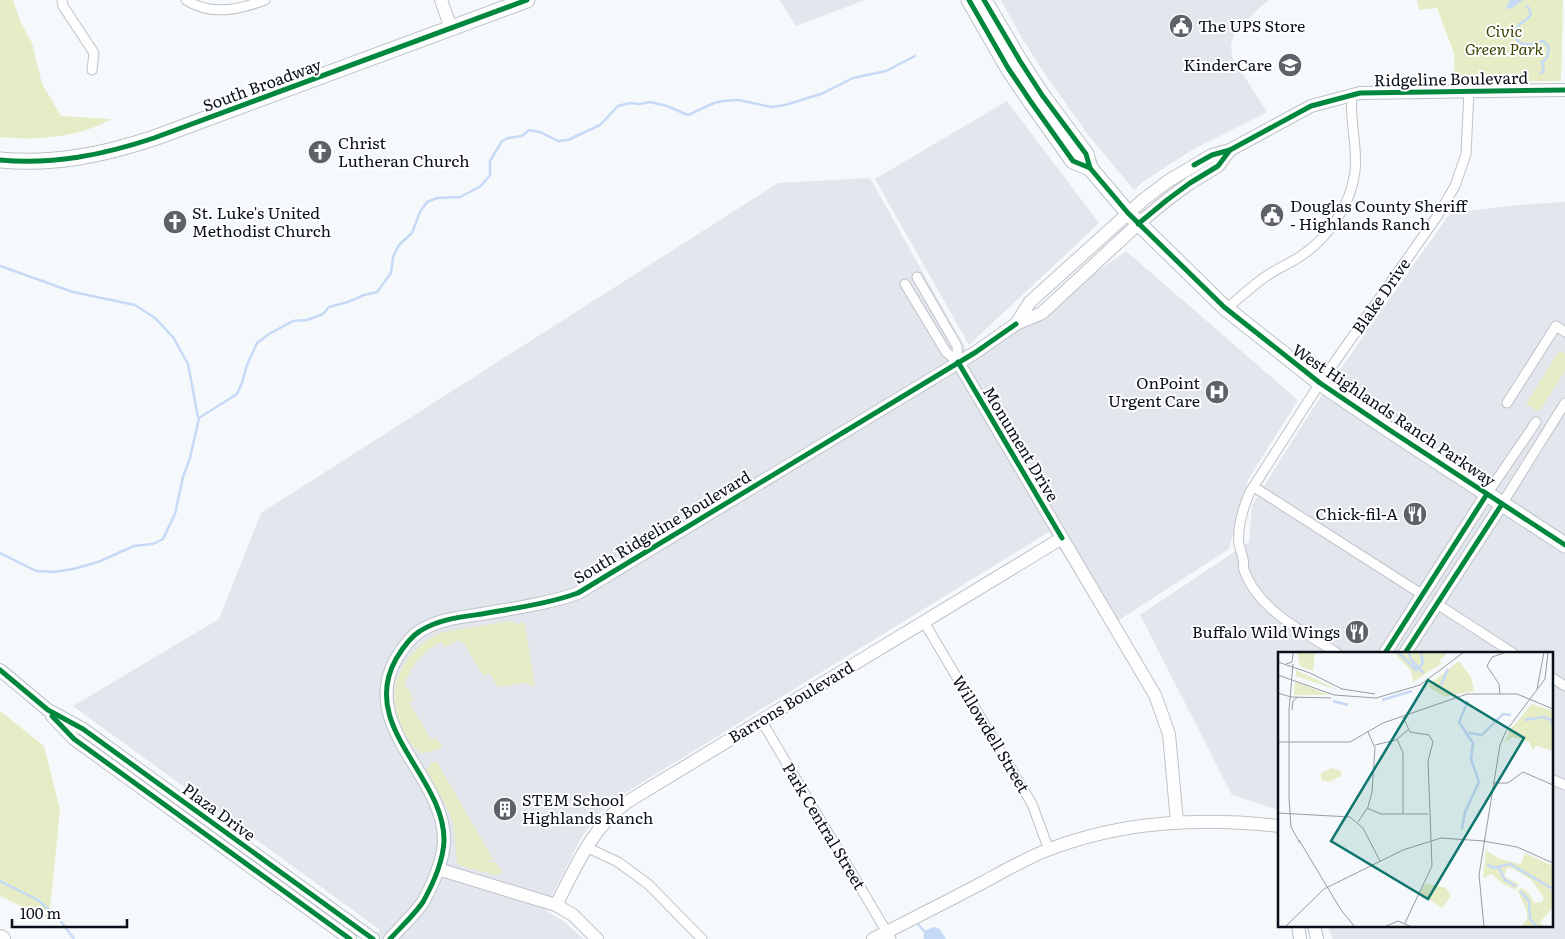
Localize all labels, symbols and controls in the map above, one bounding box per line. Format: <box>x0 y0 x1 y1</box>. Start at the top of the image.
public building icon: The UPS Store <box>1168 13 1194 39</box>
place label: The UPS Store <box>1198 13 1305 37</box>
park label: Civic Green Park <box>1465 18 1543 60</box>
street label: South Broadway <box>199 51 325 117</box>
place label: KinderCare <box>1184 52 1272 76</box>
school or university icon: KinderCare <box>1277 52 1303 78</box>
street label: Ridgeline Boulevard <box>1374 65 1529 91</box>
place label: Christ Lutheran Church <box>338 130 470 172</box>
church icon: Christ Lutheran Church <box>307 139 333 165</box>
place label: Douglas County Sheriff - Highlands Ranch <box>1290 193 1468 235</box>
place label: St. Luke's United Methodist Church <box>192 200 332 242</box>
public building icon: Douglas County Sheriff - Highlands Ranch <box>1259 202 1285 228</box>
church icon: St. Luke's United Methodist Church <box>162 209 188 235</box>
street label: Blake Drive <box>1345 253 1415 338</box>
street label: West Highlands Ranch Parkway <box>1288 337 1502 492</box>
place label: OnPoint Urgent Care <box>1108 370 1201 412</box>
hospital icon: OnPoint Urgent Care <box>1204 379 1230 405</box>
street label: Monument Drive <box>978 381 1066 506</box>
street label: South Ridgeline Boulevard <box>568 463 755 589</box>
place label: Chick-fil-A <box>1316 501 1398 525</box>
restaurant icon: Chick-fil-A <box>1402 501 1428 527</box>
place label: Buffalo Wild Wings <box>1192 619 1340 643</box>
restaurant icon: Buffalo Wild Wings <box>1344 619 1370 645</box>
inset map <box>1278 652 1552 926</box>
street label: Barrons Boulevard <box>723 654 858 748</box>
street label: Willowdell Street <box>947 670 1037 797</box>
street label: Park Central Street <box>777 757 873 894</box>
street label: Plaza Drive <box>178 776 261 846</box>
place label: STEM School Highlands Ranch <box>522 787 654 829</box>
building icon: STEM School Highlands Ranch <box>492 796 518 822</box>
scale bar <box>12 896 128 928</box>
text: 100 m <box>20 901 61 924</box>

